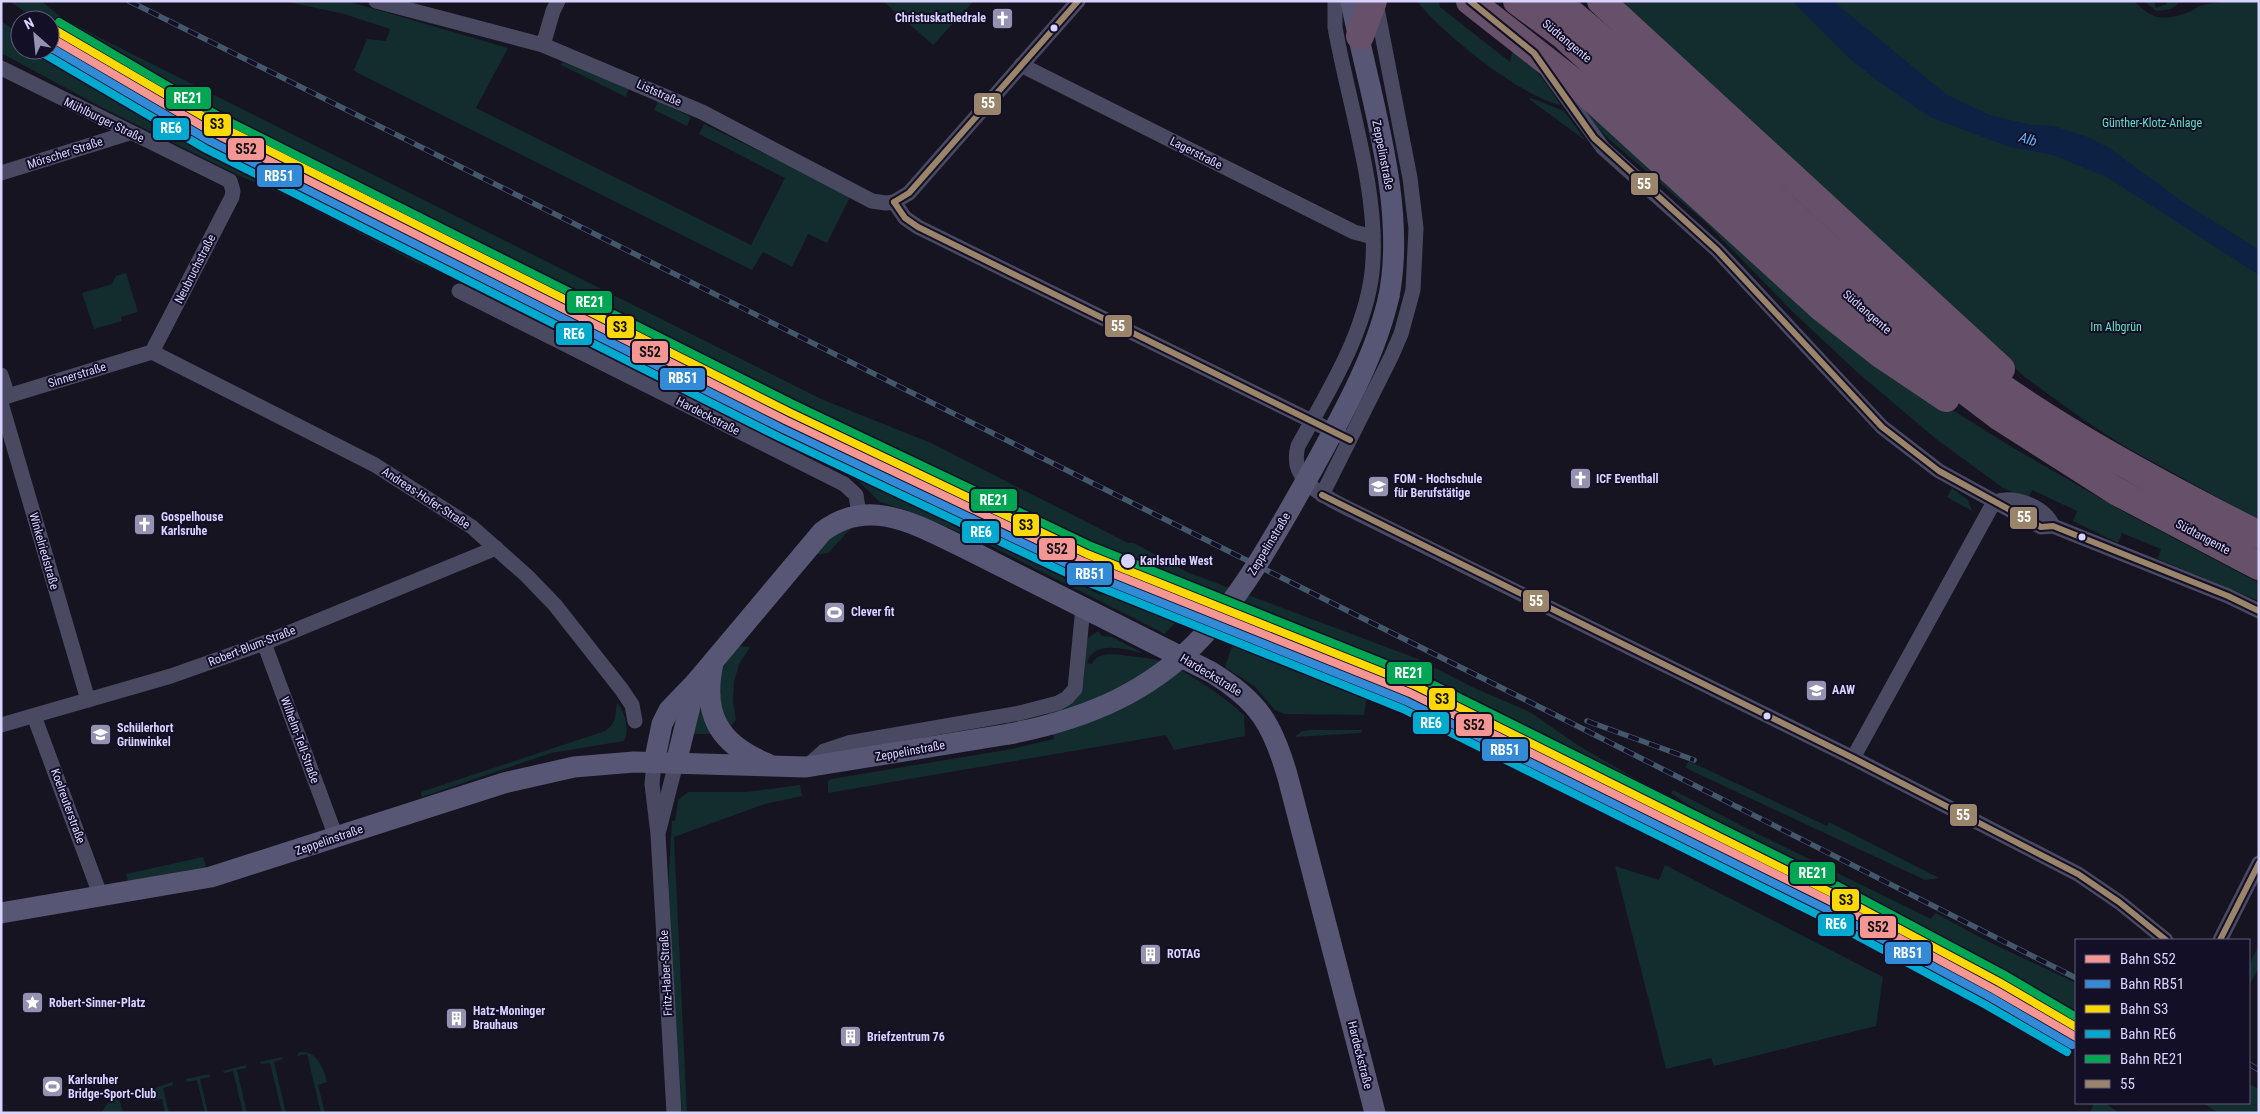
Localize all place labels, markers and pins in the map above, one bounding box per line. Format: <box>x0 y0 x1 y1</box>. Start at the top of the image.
church icon: Christuskathedrale <box>990 6 1014 30</box>
place label: Christuskathedrale <box>895 11 986 25</box>
unlabelled marker <box>1049 23 1059 33</box>
church icon: ICF Eventhall <box>1568 467 1592 491</box>
place label: FOM - Hochschule für Berufstätige <box>1394 472 1482 500</box>
place label: ICF Eventhall <box>1596 472 1659 486</box>
school or university icon: FOM - Hochschule für Berufstätige <box>1366 474 1390 498</box>
place label: Gospelhouse Karlsruhe <box>161 510 223 538</box>
church icon: Gospelhouse Karlsruhe <box>133 512 157 536</box>
unlabelled marker <box>2077 532 2087 542</box>
marker: Karlsruhe West <box>1119 552 1137 570</box>
place label: Karlsruhe West <box>1140 554 1213 568</box>
sports icon: Clever fit <box>823 600 847 624</box>
place label: Clever fit <box>851 605 895 619</box>
school or university icon: AAW <box>1804 678 1828 702</box>
place label: AAW <box>1832 683 1855 697</box>
unlabelled marker <box>1762 711 1772 721</box>
place label: Schülerhort Grünwinkel <box>117 721 174 749</box>
school or university icon: Schülerhort Grünwinkel <box>89 723 113 747</box>
building icon: ROTAG <box>1139 942 1163 966</box>
place label: ROTAG <box>1167 947 1200 961</box>
place icon: Robert-Sinner-Platz <box>21 991 45 1015</box>
place label: Robert-Sinner-Platz <box>49 996 146 1010</box>
place label: Hatz-Moninger Brauhaus <box>473 1004 545 1032</box>
building icon: Hatz-Moninger Brauhaus <box>445 1006 469 1030</box>
building icon: Briefzentrum 76 <box>839 1025 863 1049</box>
place label: Briefzentrum 76 <box>867 1030 945 1044</box>
place label: Karlsruher Bridge-Sport-Club <box>68 1073 156 1101</box>
sports icon: Karlsruher Bridge-Sport-Club <box>40 1075 64 1099</box>

